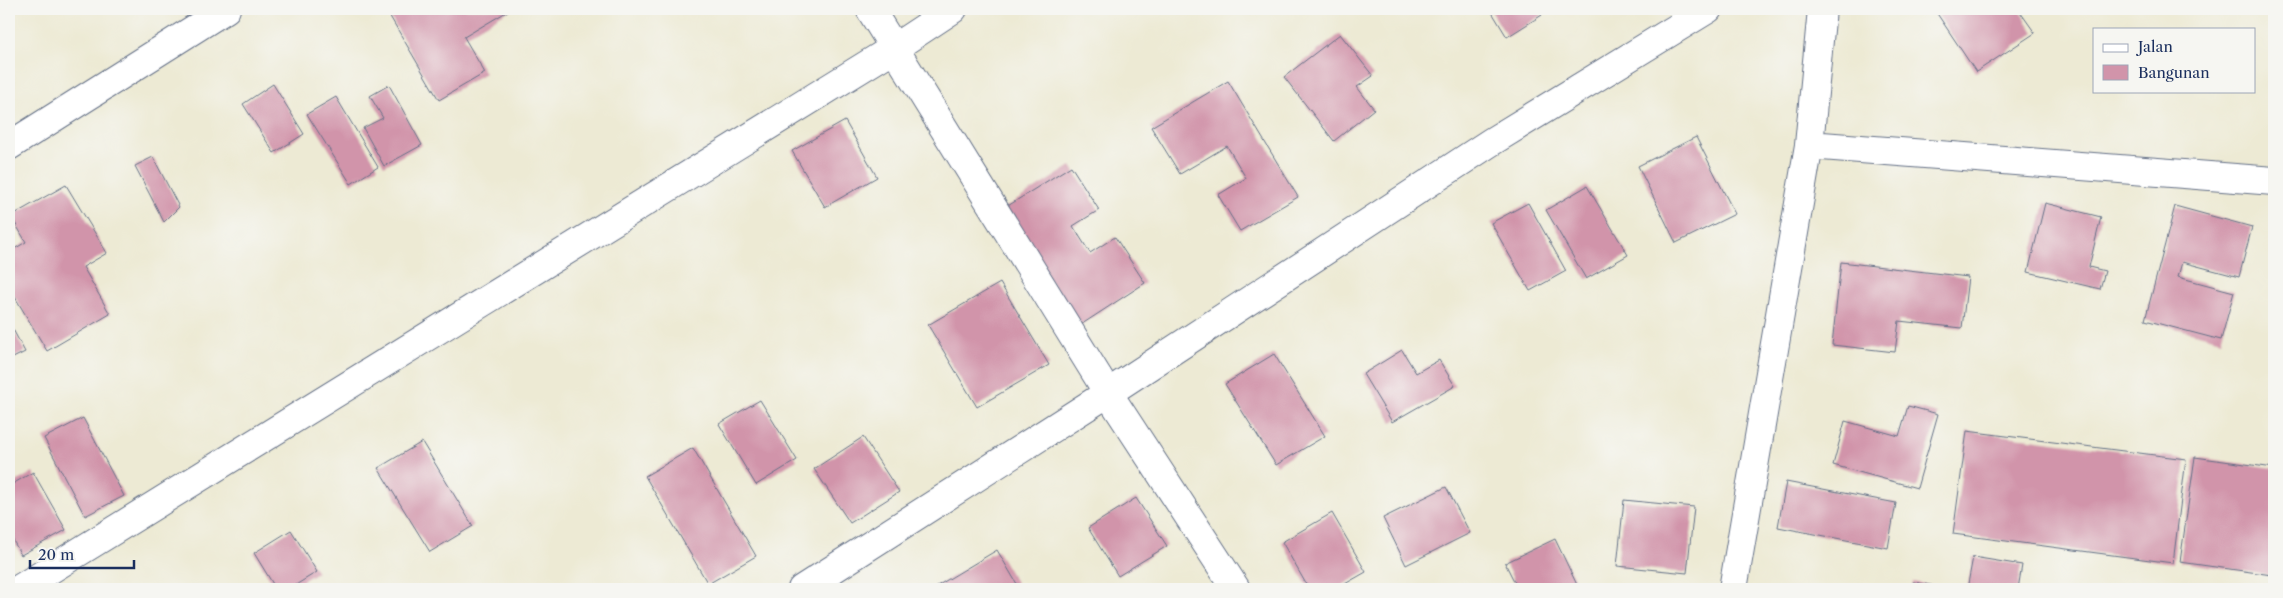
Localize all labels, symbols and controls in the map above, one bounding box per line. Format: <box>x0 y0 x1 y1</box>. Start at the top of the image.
legend <box>2093 28 2256 92</box>
text: Jalan <box>2136 37 2173 56</box>
text: Bangunan <box>2138 63 2210 82</box>
scale bar <box>30 538 134 570</box>
text: 20 m <box>38 545 74 564</box>

